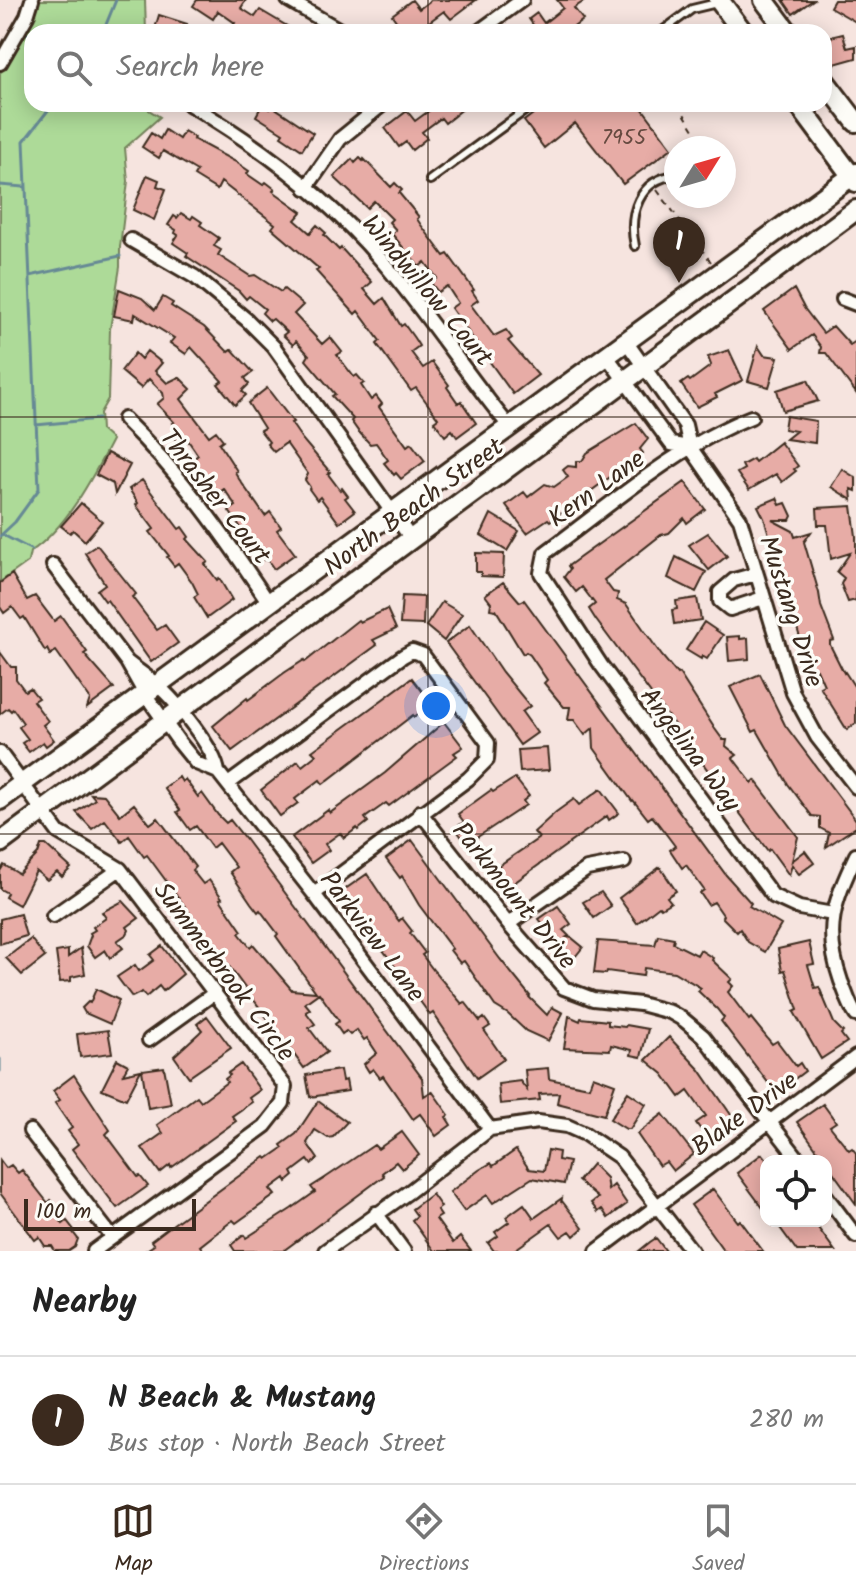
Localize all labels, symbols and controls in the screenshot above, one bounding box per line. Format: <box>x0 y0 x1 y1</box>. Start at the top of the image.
search box <box>24 24 832 112</box>
text: Search here <box>116 44 264 92</box>
icon: search <box>52 46 96 90</box>
house number: 7955 <box>602 121 647 156</box>
north arrow <box>664 136 736 208</box>
street label: Windwillow Court <box>350 206 504 378</box>
pin: 1 <box>653 217 705 283</box>
street label: Thrasher Court <box>148 420 282 575</box>
street label: North Beach Street <box>315 427 514 588</box>
street label: Kern Lane <box>540 440 655 539</box>
street label: Mustang Drive <box>746 530 834 693</box>
street label: Angelina Way <box>628 679 751 822</box>
your location <box>416 686 456 726</box>
street label: Parkmount Drive <box>440 813 587 980</box>
street label: Parkview Lane <box>308 862 435 1012</box>
street label: Summerbrook Circle <box>141 873 305 1072</box>
street label: Blake Drive <box>683 1061 808 1168</box>
map controls <box>760 1155 832 1227</box>
button: locate <box>760 1155 832 1227</box>
scale bar <box>24 1195 196 1231</box>
text: 100 m <box>36 1195 91 1230</box>
text: Nearby <box>32 1276 137 1330</box>
text: N Beach & Mustang <box>108 1375 377 1423</box>
text: 1 <box>54 1399 62 1441</box>
text: 280 m <box>749 1399 824 1441</box>
text: Bus stop · North Beach Street <box>108 1423 446 1465</box>
tab: Map <box>111 1499 155 1582</box>
tab: Directions <box>378 1499 470 1582</box>
tab: Saved <box>692 1499 745 1582</box>

